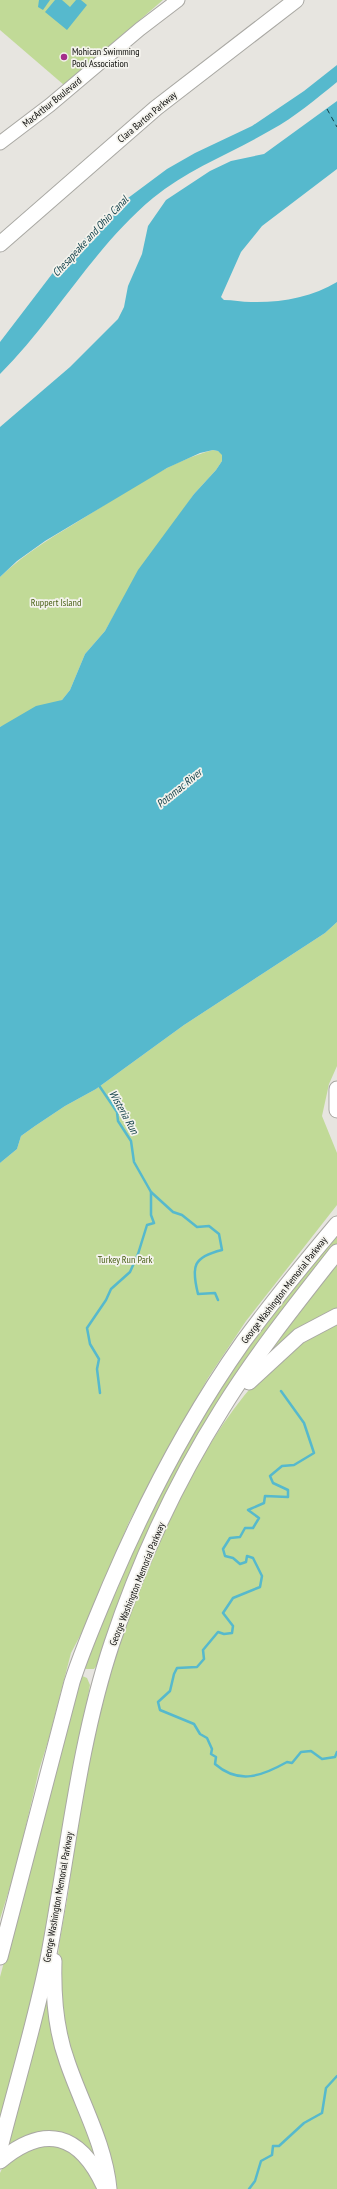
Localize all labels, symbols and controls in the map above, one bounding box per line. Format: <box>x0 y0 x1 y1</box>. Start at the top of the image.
place label: Mohican Swimming Pool Association <box>72 45 140 70</box>
marker: Mohican Swimming Pool Association <box>59 52 69 62</box>
street label: MacArthur Boulevard <box>20 74 84 130</box>
street label: Clara Barton Parkway <box>115 88 180 146</box>
water label: Chesapeake and Ohio Canal <box>49 192 132 279</box>
park label: Ruppert Island <box>31 596 81 609</box>
water label: Potomac River <box>154 764 206 810</box>
water label: Wisteria Run <box>106 1088 142 1137</box>
street label: George Washington Memorial Parkway <box>238 1234 330 1346</box>
park label: Turkey Run Park <box>98 1253 152 1266</box>
street label: George Washington Memorial Parkway <box>106 1520 168 1648</box>
street label: George Washington Memorial Parkway <box>40 1831 76 1963</box>

